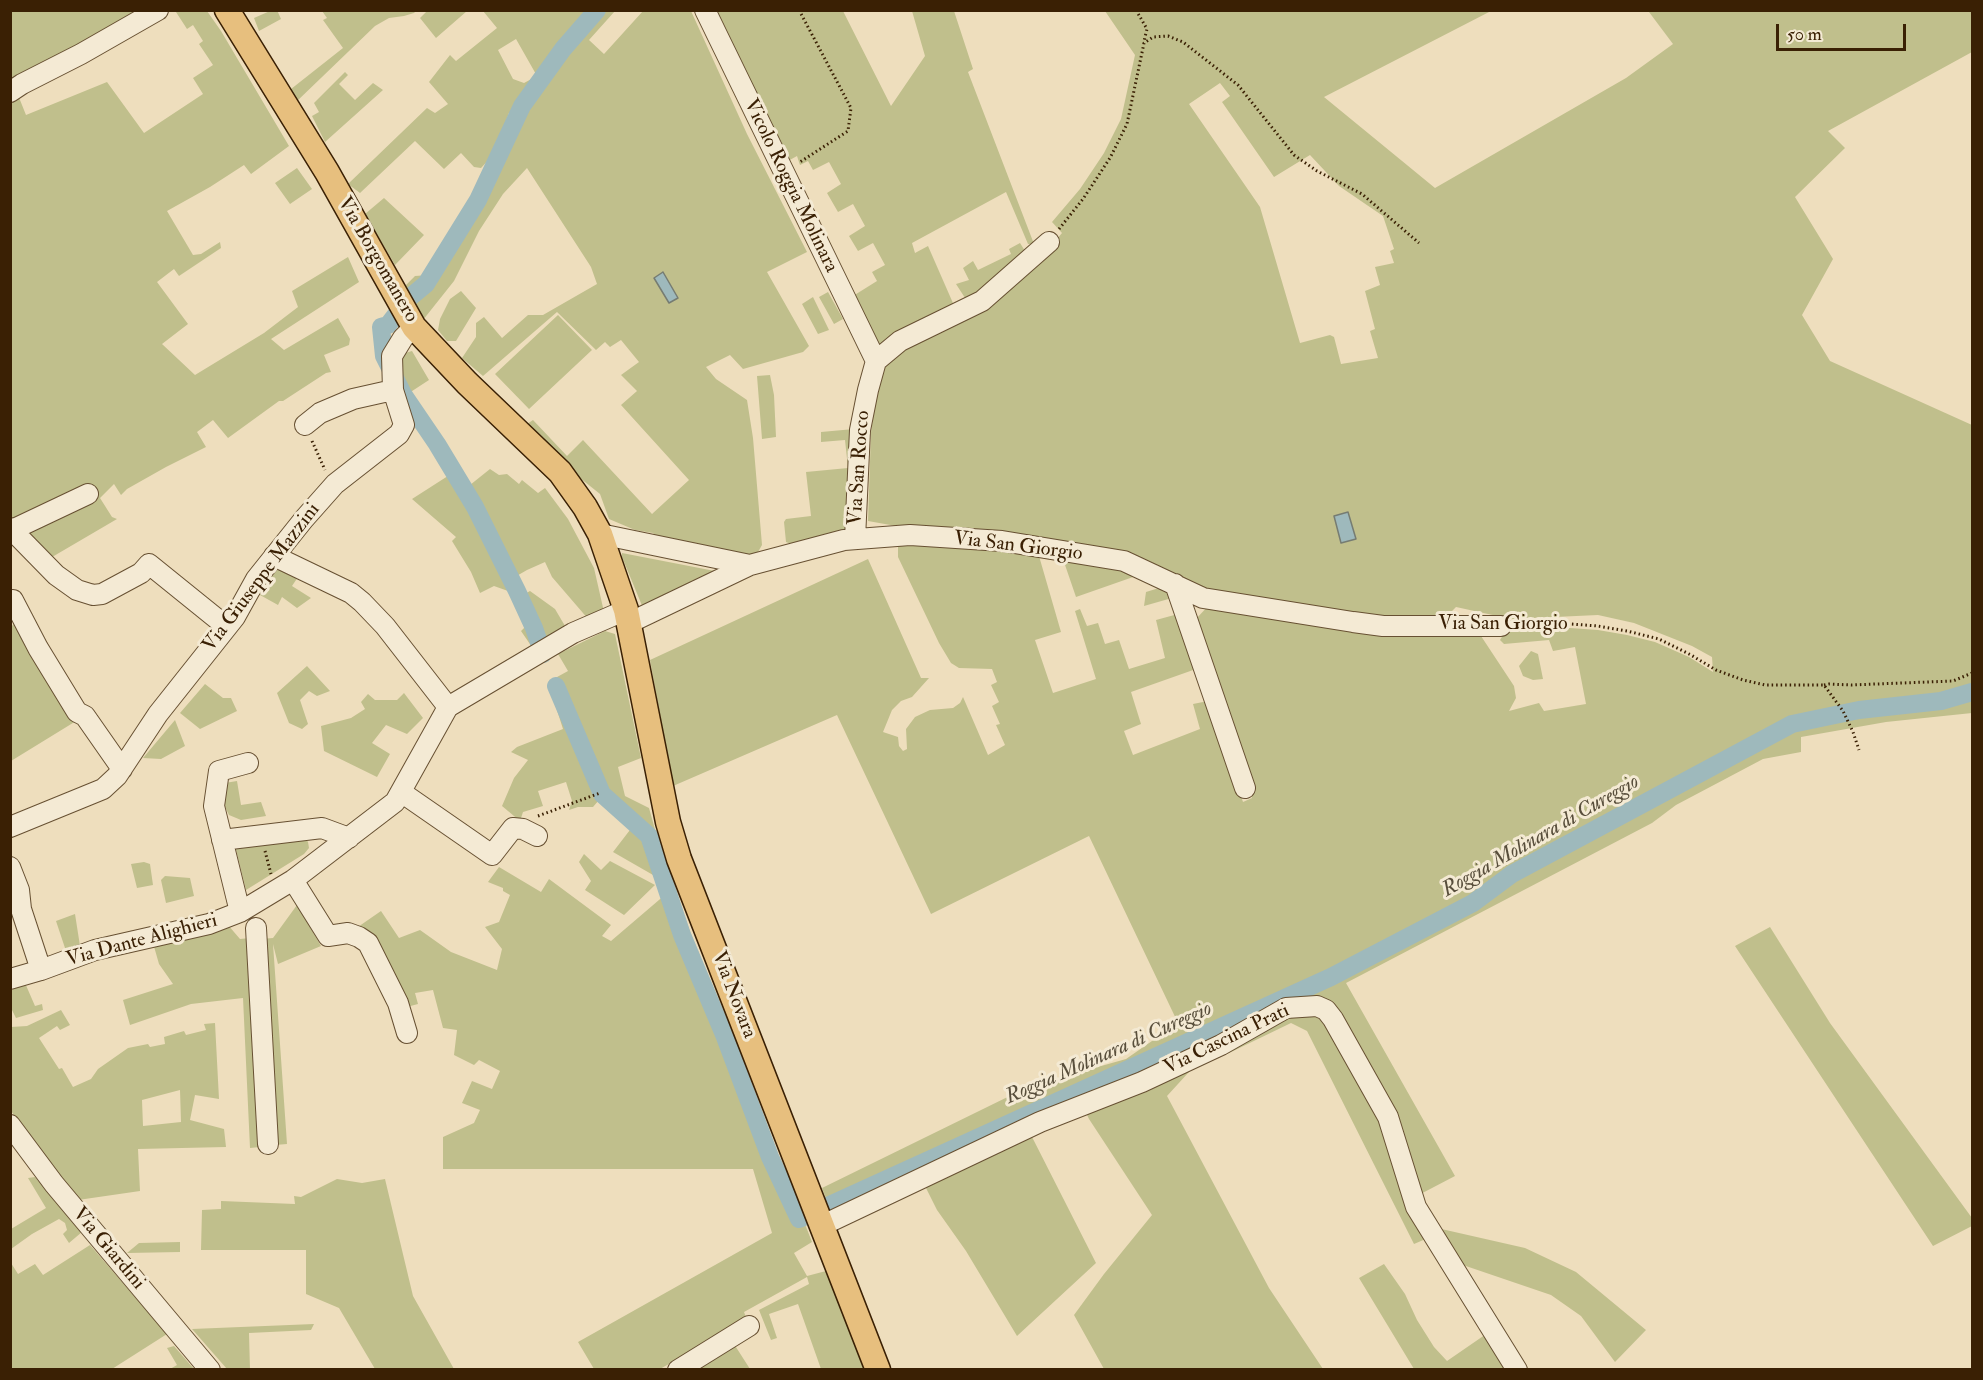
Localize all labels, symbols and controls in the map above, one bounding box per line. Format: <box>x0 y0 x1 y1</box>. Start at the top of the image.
scale bar <box>1779 12 1910 50</box>
text: 50 m <box>1787 23 1822 46</box>
street label: Vicolo Roggia Molinara <box>738 95 842 277</box>
street label: Via Borgomanero <box>331 193 423 327</box>
street label: Via San Rocco <box>844 410 876 526</box>
street label: Via Giuseppe Mazzini <box>198 499 326 657</box>
street label: Via San Giorgio <box>952 527 1084 567</box>
street label: Via San Giorgio <box>1438 613 1568 637</box>
water label: Roggia Molinara di Cureggio <box>1438 770 1644 904</box>
street label: Via Dante Alighieri <box>64 909 220 973</box>
street label: Via Novara <box>705 948 761 1042</box>
water label: Roggia Molinara di Cureggio <box>1002 997 1216 1111</box>
street label: Via Cascina Prati <box>1160 999 1294 1081</box>
street label: Via Giardini <box>67 1203 149 1295</box>

